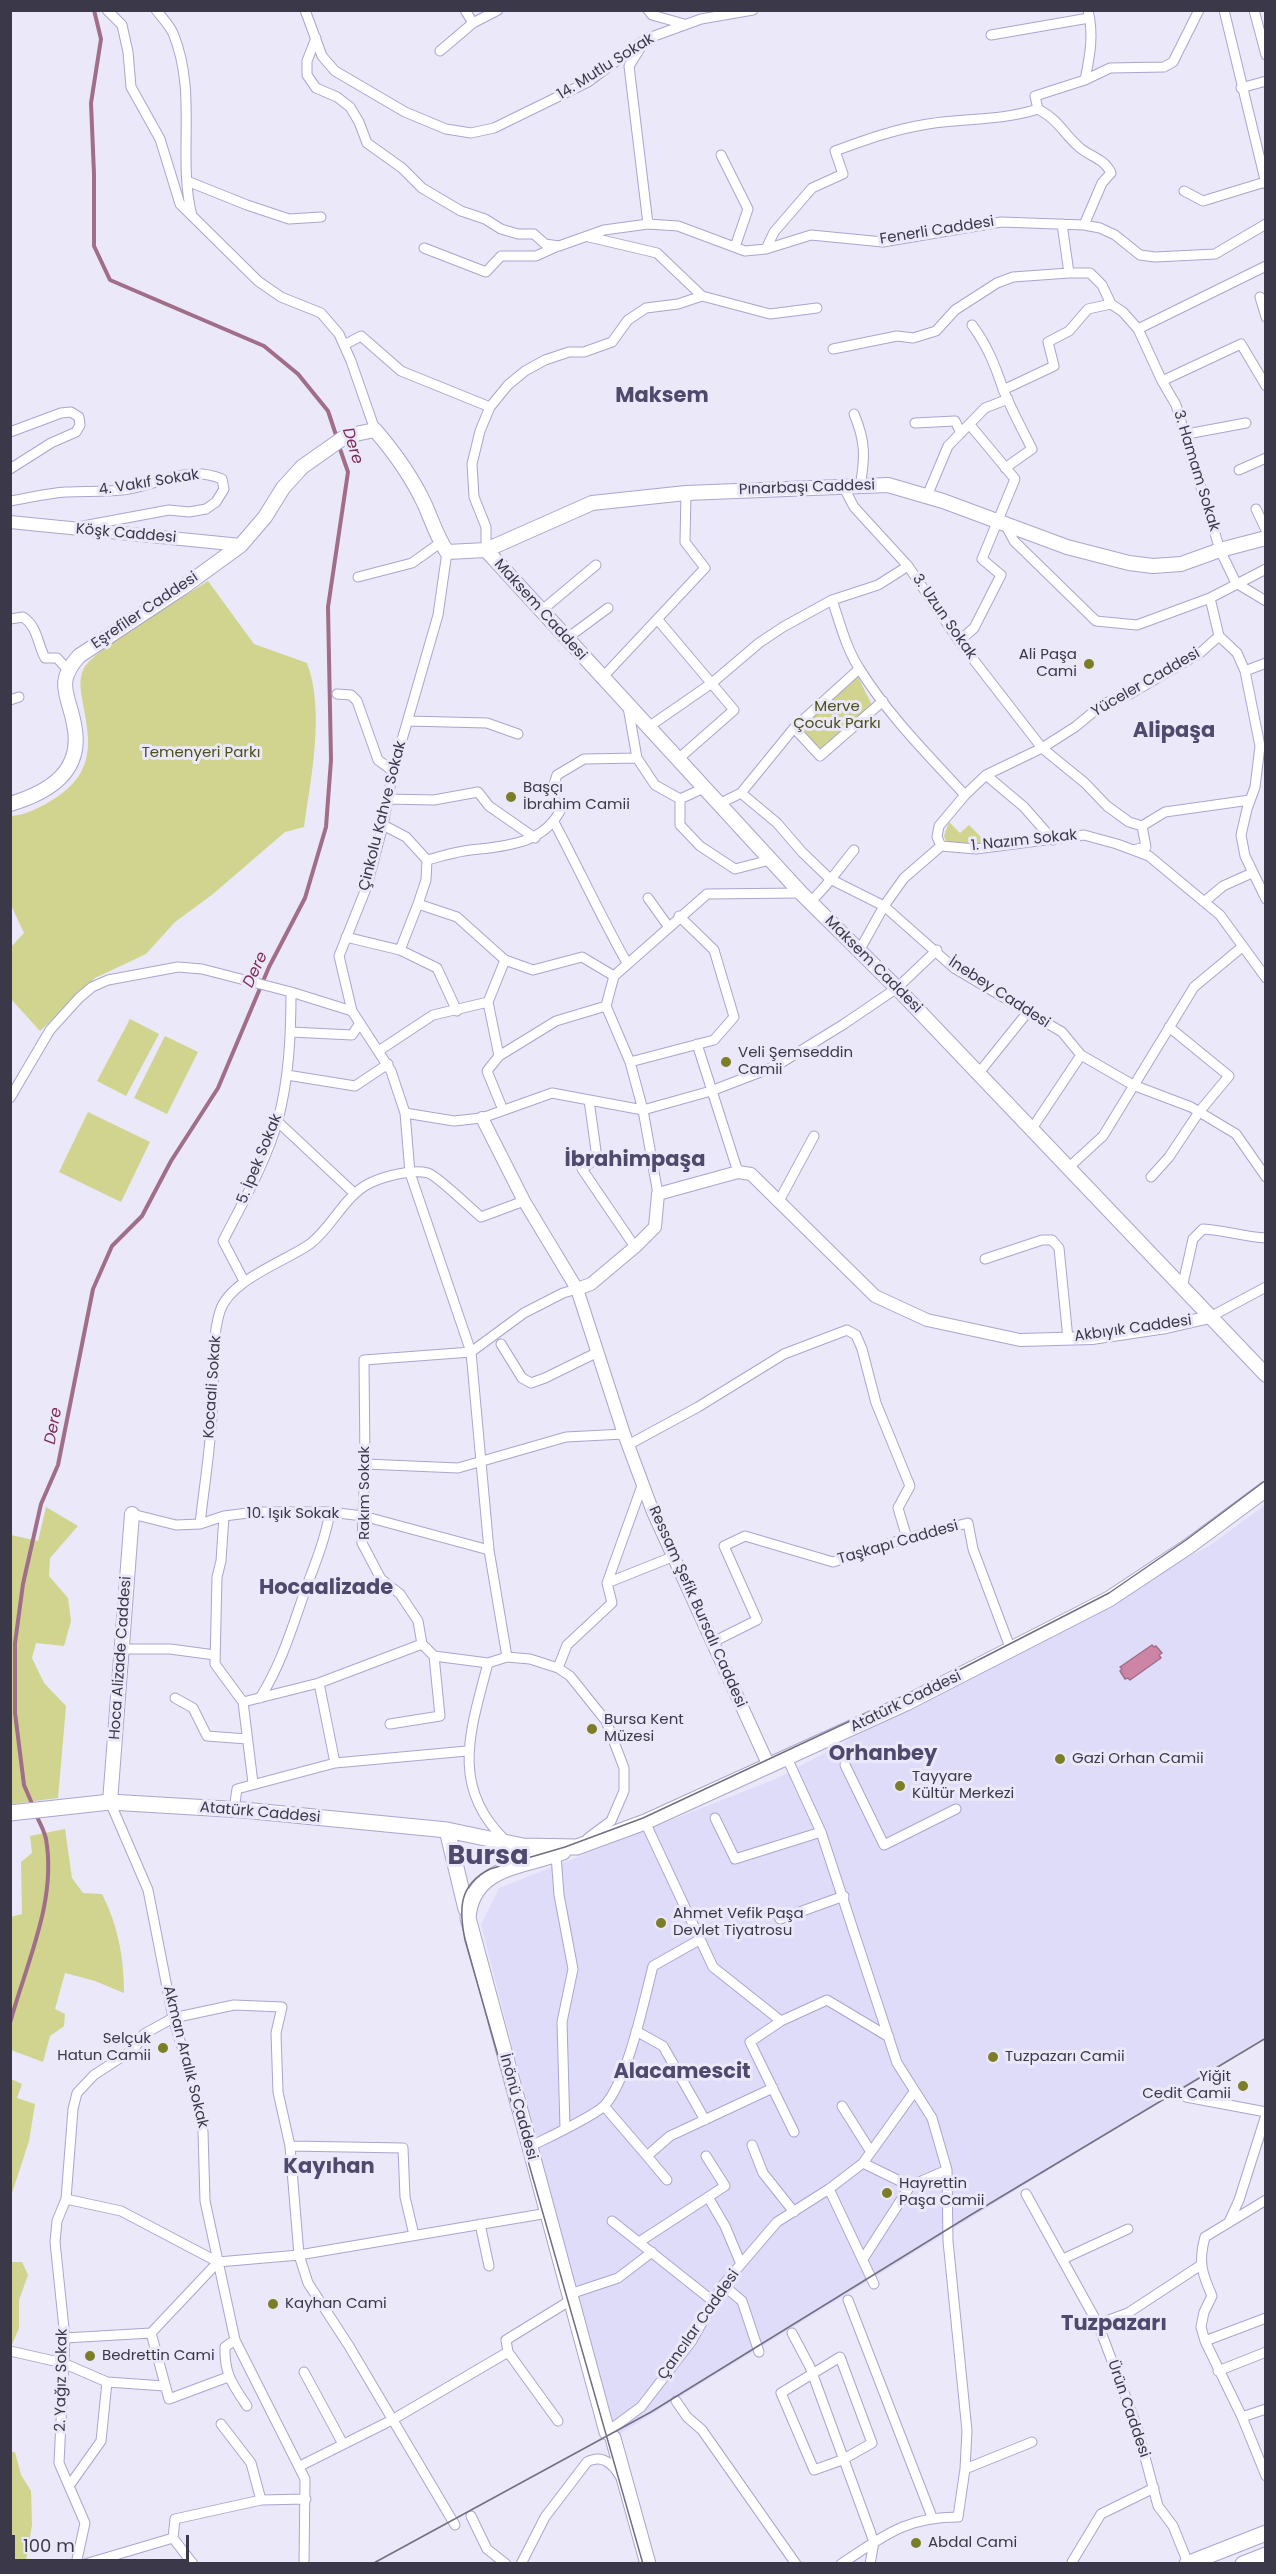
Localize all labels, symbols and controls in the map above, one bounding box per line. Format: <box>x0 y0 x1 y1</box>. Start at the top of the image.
street label: 14. Mutlu Sokak <box>554 30 658 104</box>
street label: Fenerli Caddesi <box>879 213 995 249</box>
district label: Maksem <box>615 384 709 410</box>
street label: 3. Hamam Sokak <box>1169 408 1223 534</box>
water label: Dere <box>337 425 367 467</box>
street label: 4. Vakıf Sokak <box>98 466 200 500</box>
street label: Pınarbaşı Caddesi <box>739 477 875 499</box>
street label: Köşk Caddesi <box>75 521 177 547</box>
street label: Maksem Caddesi <box>490 556 590 664</box>
street label: Eşrefiler Caddesi <box>88 569 202 653</box>
street label: 3. Uzun Sokak <box>908 571 980 663</box>
street label: Yüceler Caddesi <box>1089 645 1203 721</box>
place label: Ali Paşa Cami <box>1019 646 1077 681</box>
marker: Ali Paşa Cami <box>1082 657 1096 671</box>
park label: Merve Çocuk Parkı <box>793 698 881 733</box>
district label: Alipaşa <box>1133 719 1215 745</box>
street label: Çinkolu Kahve Sokak <box>356 739 410 893</box>
park label: Temenyeri Parkı <box>142 744 260 762</box>
place label: Başçı İbrahim Camii <box>523 779 630 814</box>
marker: Başçı İbrahim Camii <box>504 790 518 804</box>
street label: 1. Nazım Sokak <box>970 826 1078 856</box>
street label: Maksem Caddesi <box>821 913 925 1017</box>
water label: Dere <box>239 949 273 991</box>
street label: İnebey Caddesi <box>945 954 1053 1032</box>
place label: Veli Şemseddin Camii <box>738 1044 853 1079</box>
marker: Veli Şemseddin Camii <box>719 1055 733 1069</box>
street label: 5. İpek Sokak <box>234 1111 286 1207</box>
district label: İbrahimpaşa <box>565 1148 705 1174</box>
street label: Akbıyık Caddesi <box>1073 1312 1193 1346</box>
street label: Kocaali Sokak <box>200 1335 226 1439</box>
water label: Dere <box>41 1406 67 1446</box>
street label: Rakım Sokak <box>356 1446 374 1540</box>
street label: Ressam Şefik Bursalı Caddesi <box>644 1503 750 1711</box>
street label: 10. Işık Sokak <box>247 1505 339 1523</box>
street label: Taşkapı Caddesi <box>836 1517 960 1569</box>
street label: Hoca Alizade Caddesi <box>106 1576 136 1740</box>
district label: Hocaalizade <box>259 1576 393 1602</box>
street label: Atatürk Caddesi <box>848 1667 964 1737</box>
place label: Bursa Kent Müzesi <box>604 1711 684 1746</box>
marker: Bursa Kent Müzesi <box>585 1722 599 1736</box>
district label: Orhanbey <box>829 1742 937 1768</box>
place label: Gazi Orhan Camii <box>1072 1750 1204 1768</box>
marker: Gazi Orhan Camii <box>1053 1752 1067 1766</box>
place label: Tayyare Kültür Merkezi <box>912 1768 1014 1803</box>
marker: Tayyare Kültür Merkezi <box>893 1779 907 1793</box>
street label: Atatürk Caddesi <box>199 1799 321 1827</box>
district label: Bursa <box>448 1841 528 1873</box>
place label: Ahmet Vefik Paşa Devlet Tiyatrosu <box>673 1905 804 1940</box>
marker: Ahmet Vefik Paşa Devlet Tiyatrosu <box>654 1916 668 1930</box>
street label: Akman Aralık Sokak <box>159 1984 211 2130</box>
place label: Selçuk Hatun Camii <box>57 2030 151 2065</box>
marker: Selçuk Hatun Camii <box>156 2041 170 2055</box>
place label: Tuzpazarı Camii <box>1005 2048 1125 2066</box>
marker: Tuzpazarı Camii <box>986 2050 1000 2064</box>
street label: İnönü Caddesi <box>495 2052 541 2162</box>
district label: Alacamescit <box>613 2060 751 2086</box>
place label: Yiğit Cedit Camii <box>1142 2068 1231 2103</box>
marker: Yiğit Cedit Camii <box>1236 2079 1250 2093</box>
district label: Kayıhan <box>283 2155 375 2181</box>
place label: Hayrettin Paşa Camii <box>899 2175 984 2210</box>
marker: Hayrettin Paşa Camii <box>880 2186 894 2200</box>
street label: Çancılar Caddesi <box>654 2266 744 2384</box>
place label: Kayhan Cami <box>285 2295 387 2313</box>
marker: Kayhan Cami <box>266 2297 280 2311</box>
district label: Tuzpazarı <box>1061 2312 1167 2338</box>
street label: 2. Yağız Sokak <box>52 2328 72 2432</box>
place label: Bedrettin Cami <box>102 2347 215 2365</box>
marker: Bedrettin Cami <box>83 2349 97 2363</box>
street label: Ürün Caddesi <box>1103 2358 1153 2460</box>
scale bar <box>15 2523 192 2561</box>
text: 100 m <box>23 2533 75 2558</box>
place label: Abdal Cami <box>928 2534 1017 2552</box>
marker: Abdal Cami <box>909 2536 923 2550</box>

